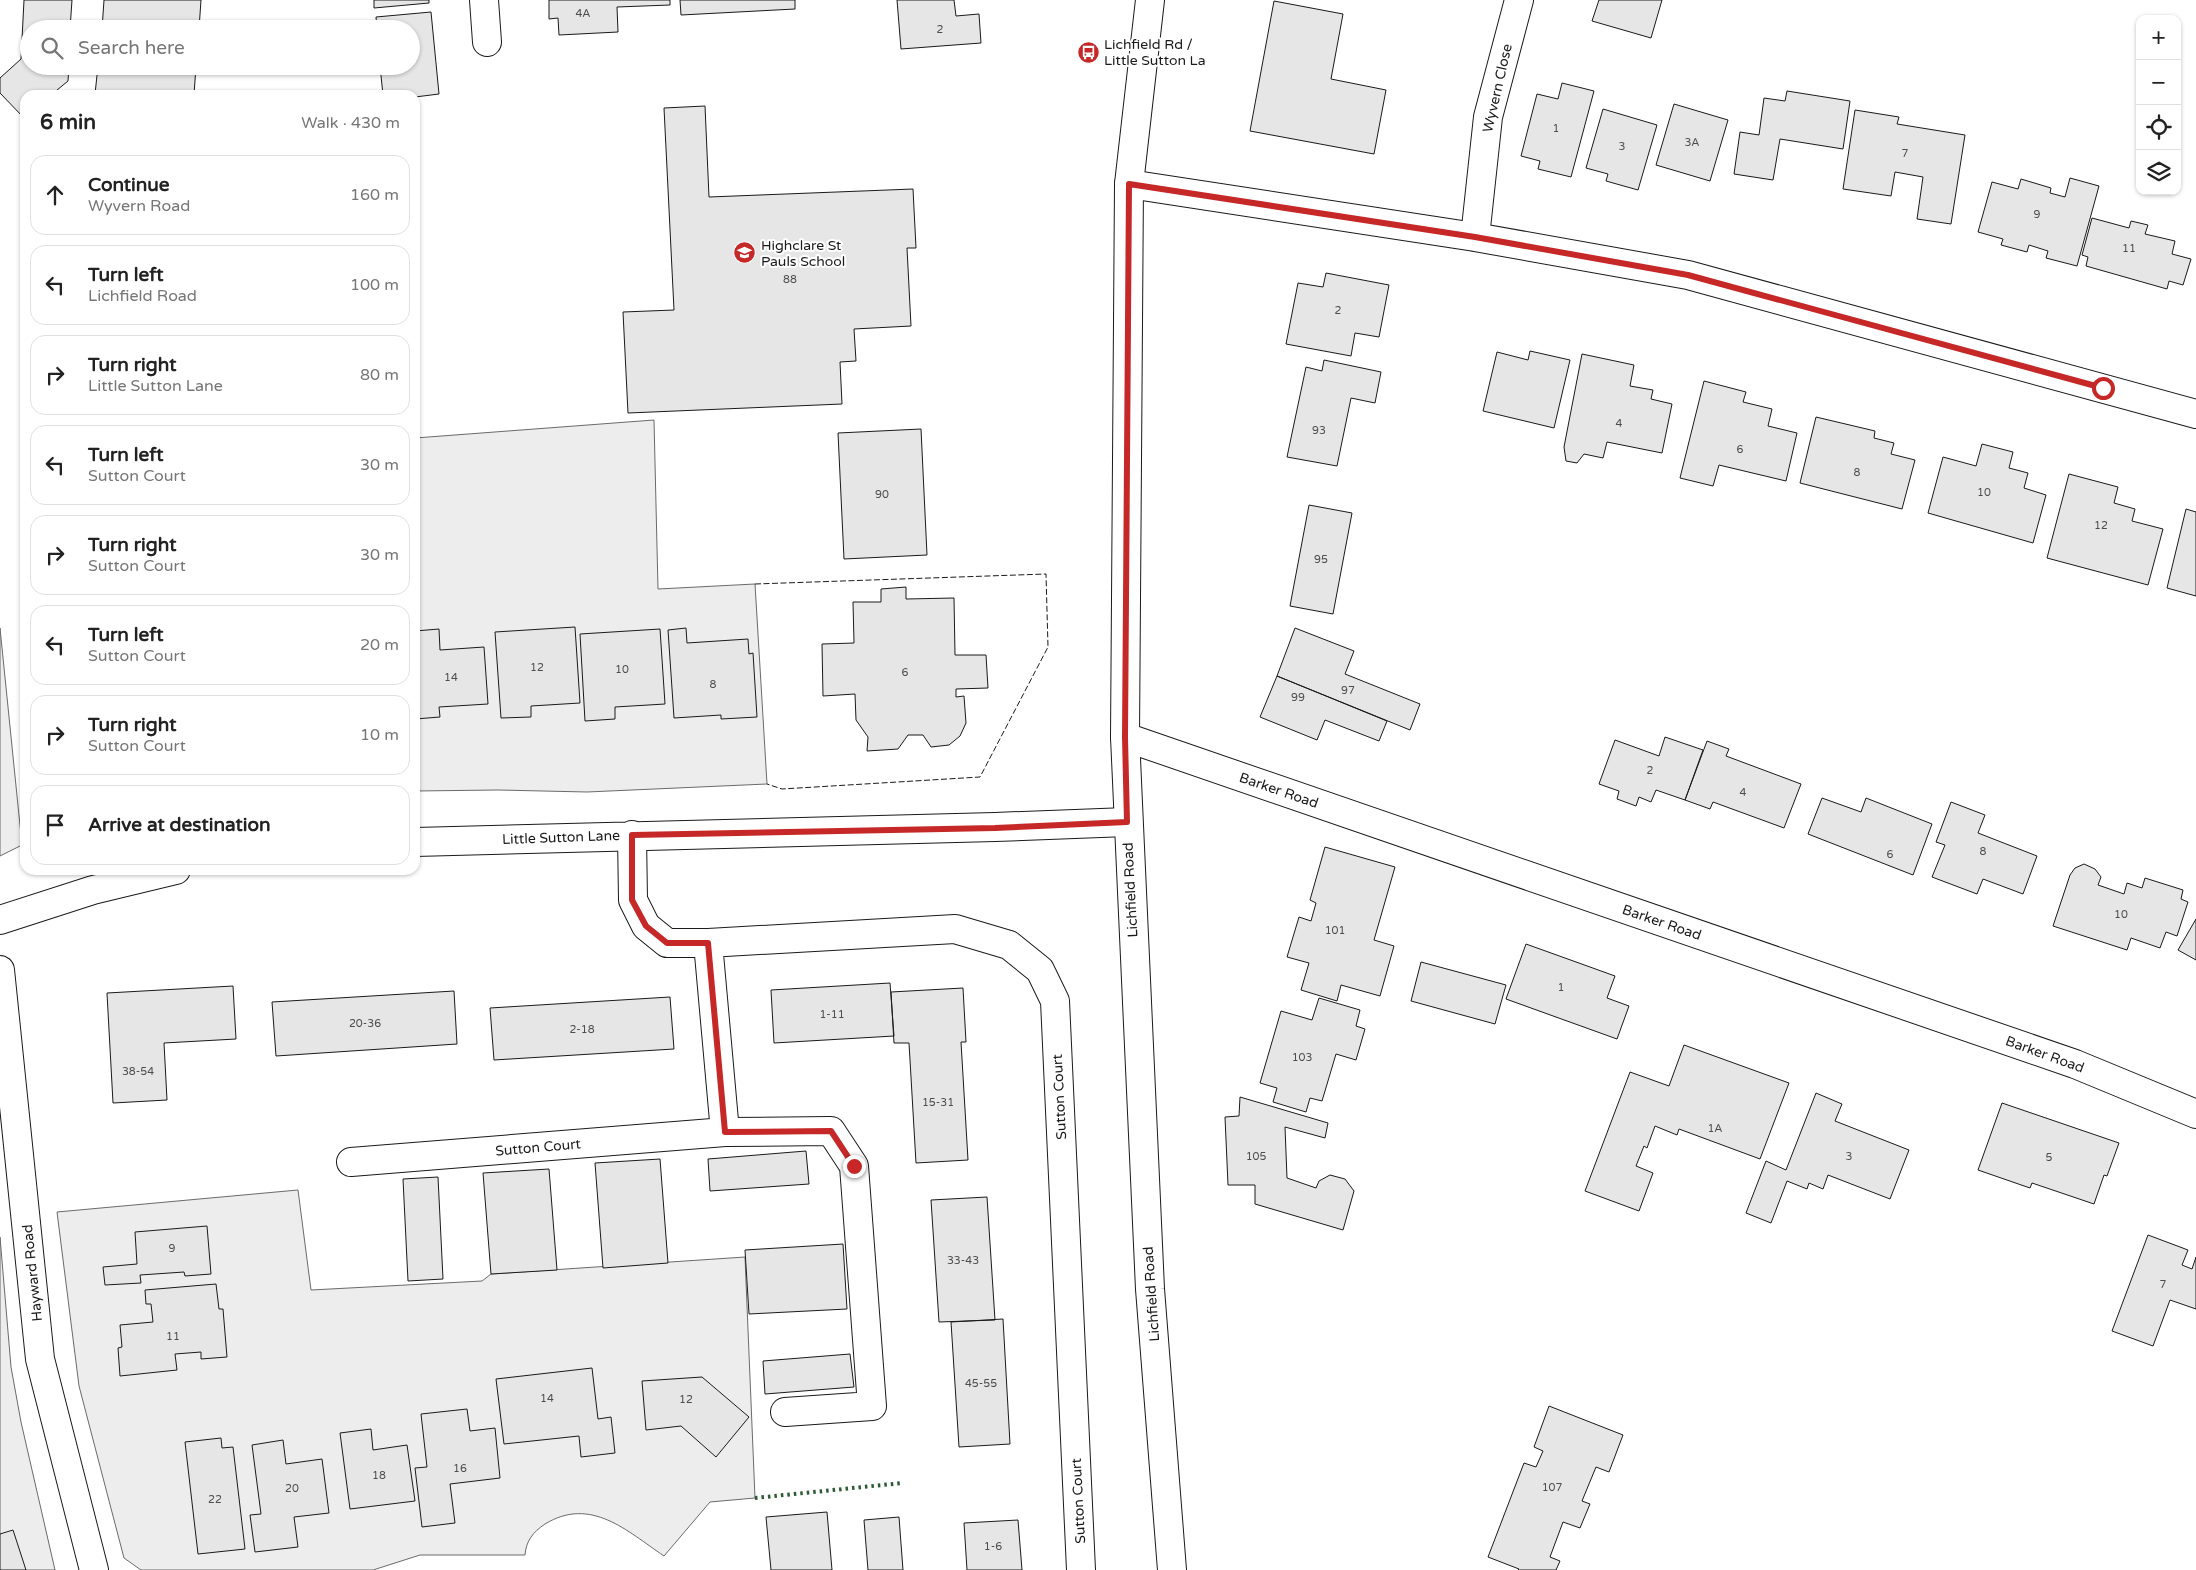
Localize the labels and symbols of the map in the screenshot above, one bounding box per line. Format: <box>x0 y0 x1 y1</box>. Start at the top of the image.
house number: 4A <box>575 7 591 20</box>
house number: 2 <box>937 23 944 36</box>
place label: Lichfield Rd / Little Sutton La <box>1104 36 1206 69</box>
bus stop icon: Lichfield Rd / Little Sutton La <box>1076 40 1100 64</box>
street label: Wyvern Close <box>1479 42 1516 134</box>
house number: 1 <box>1553 122 1559 135</box>
house number: 3A <box>1684 136 1700 149</box>
house number: 3 <box>1619 140 1626 153</box>
house number: 7 <box>1902 147 1909 160</box>
house number: 9 <box>2034 208 2041 221</box>
place label: Highclare St Pauls School <box>761 237 845 270</box>
school or university icon: Highclare St Pauls School <box>733 241 757 265</box>
house number: 11 <box>2122 242 2136 255</box>
house number: 88 <box>783 273 797 286</box>
house number: 2 <box>1335 304 1342 317</box>
route start <box>2092 377 2115 400</box>
house number: 4 <box>1616 417 1623 430</box>
house number: 93 <box>1312 424 1326 437</box>
house number: 6 <box>1737 443 1744 456</box>
house number: 8 <box>1854 466 1861 479</box>
house number: 10 <box>1977 486 1991 499</box>
house number: 90 <box>875 488 889 501</box>
house number: 12 <box>2094 519 2108 532</box>
house number: 95 <box>1314 553 1328 566</box>
house number: 12 <box>530 661 544 674</box>
house number: 10 <box>615 663 629 676</box>
house number: 6 <box>902 666 909 679</box>
house number: 14 <box>444 671 458 684</box>
house number: 8 <box>710 678 717 691</box>
house number: 97 <box>1341 684 1355 697</box>
house number: 99 <box>1291 691 1305 704</box>
house number: 2 <box>1647 764 1654 777</box>
street label: Barker Road <box>1237 769 1321 812</box>
house number: 4 <box>1740 786 1747 799</box>
street label: Little Sutton Lane <box>502 827 620 848</box>
street label: Lichfield Road <box>1120 842 1141 938</box>
house number: 8 <box>1980 845 1987 858</box>
house number: 6 <box>1887 848 1894 861</box>
street label: Barker Road <box>1620 901 1704 944</box>
house number: 10 <box>2114 908 2128 921</box>
house number: 101 <box>1325 924 1345 937</box>
house number: 1 <box>1558 981 1564 994</box>
house number: 1-11 <box>819 1008 845 1021</box>
house number: 20-36 <box>349 1017 381 1030</box>
house number: 2-18 <box>569 1023 595 1036</box>
street label: Barker Road <box>2003 1032 2087 1077</box>
house number: 103 <box>1292 1051 1312 1064</box>
street label: Sutton Court <box>1049 1053 1070 1140</box>
house number: 38-54 <box>122 1065 154 1078</box>
house number: 15-31 <box>922 1096 954 1109</box>
house number: 1A <box>1707 1122 1723 1135</box>
street label: Sutton Court <box>495 1135 582 1160</box>
house number: 105 <box>1246 1150 1266 1163</box>
house number: 3 <box>1846 1150 1853 1163</box>
house number: 5 <box>2046 1151 2053 1164</box>
route end <box>843 1155 866 1178</box>
street label: Hayward Road <box>19 1224 46 1322</box>
house number: 9 <box>169 1242 176 1255</box>
street label: Lichfield Road <box>1140 1246 1163 1342</box>
house number: 33-43 <box>947 1254 979 1267</box>
house number: 7 <box>2160 1278 2167 1291</box>
house number: 11 <box>166 1330 180 1343</box>
house number: 45-55 <box>965 1377 997 1390</box>
house number: 14 <box>540 1392 554 1405</box>
house number: 12 <box>679 1393 693 1406</box>
street label: Sutton Court <box>1068 1457 1089 1544</box>
house number: 16 <box>453 1462 467 1475</box>
house number: 18 <box>372 1469 386 1482</box>
house number: 107 <box>1542 1481 1562 1494</box>
house number: 20 <box>285 1482 299 1495</box>
house number: 22 <box>208 1493 222 1506</box>
house number: 1-6 <box>984 1540 1002 1553</box>

